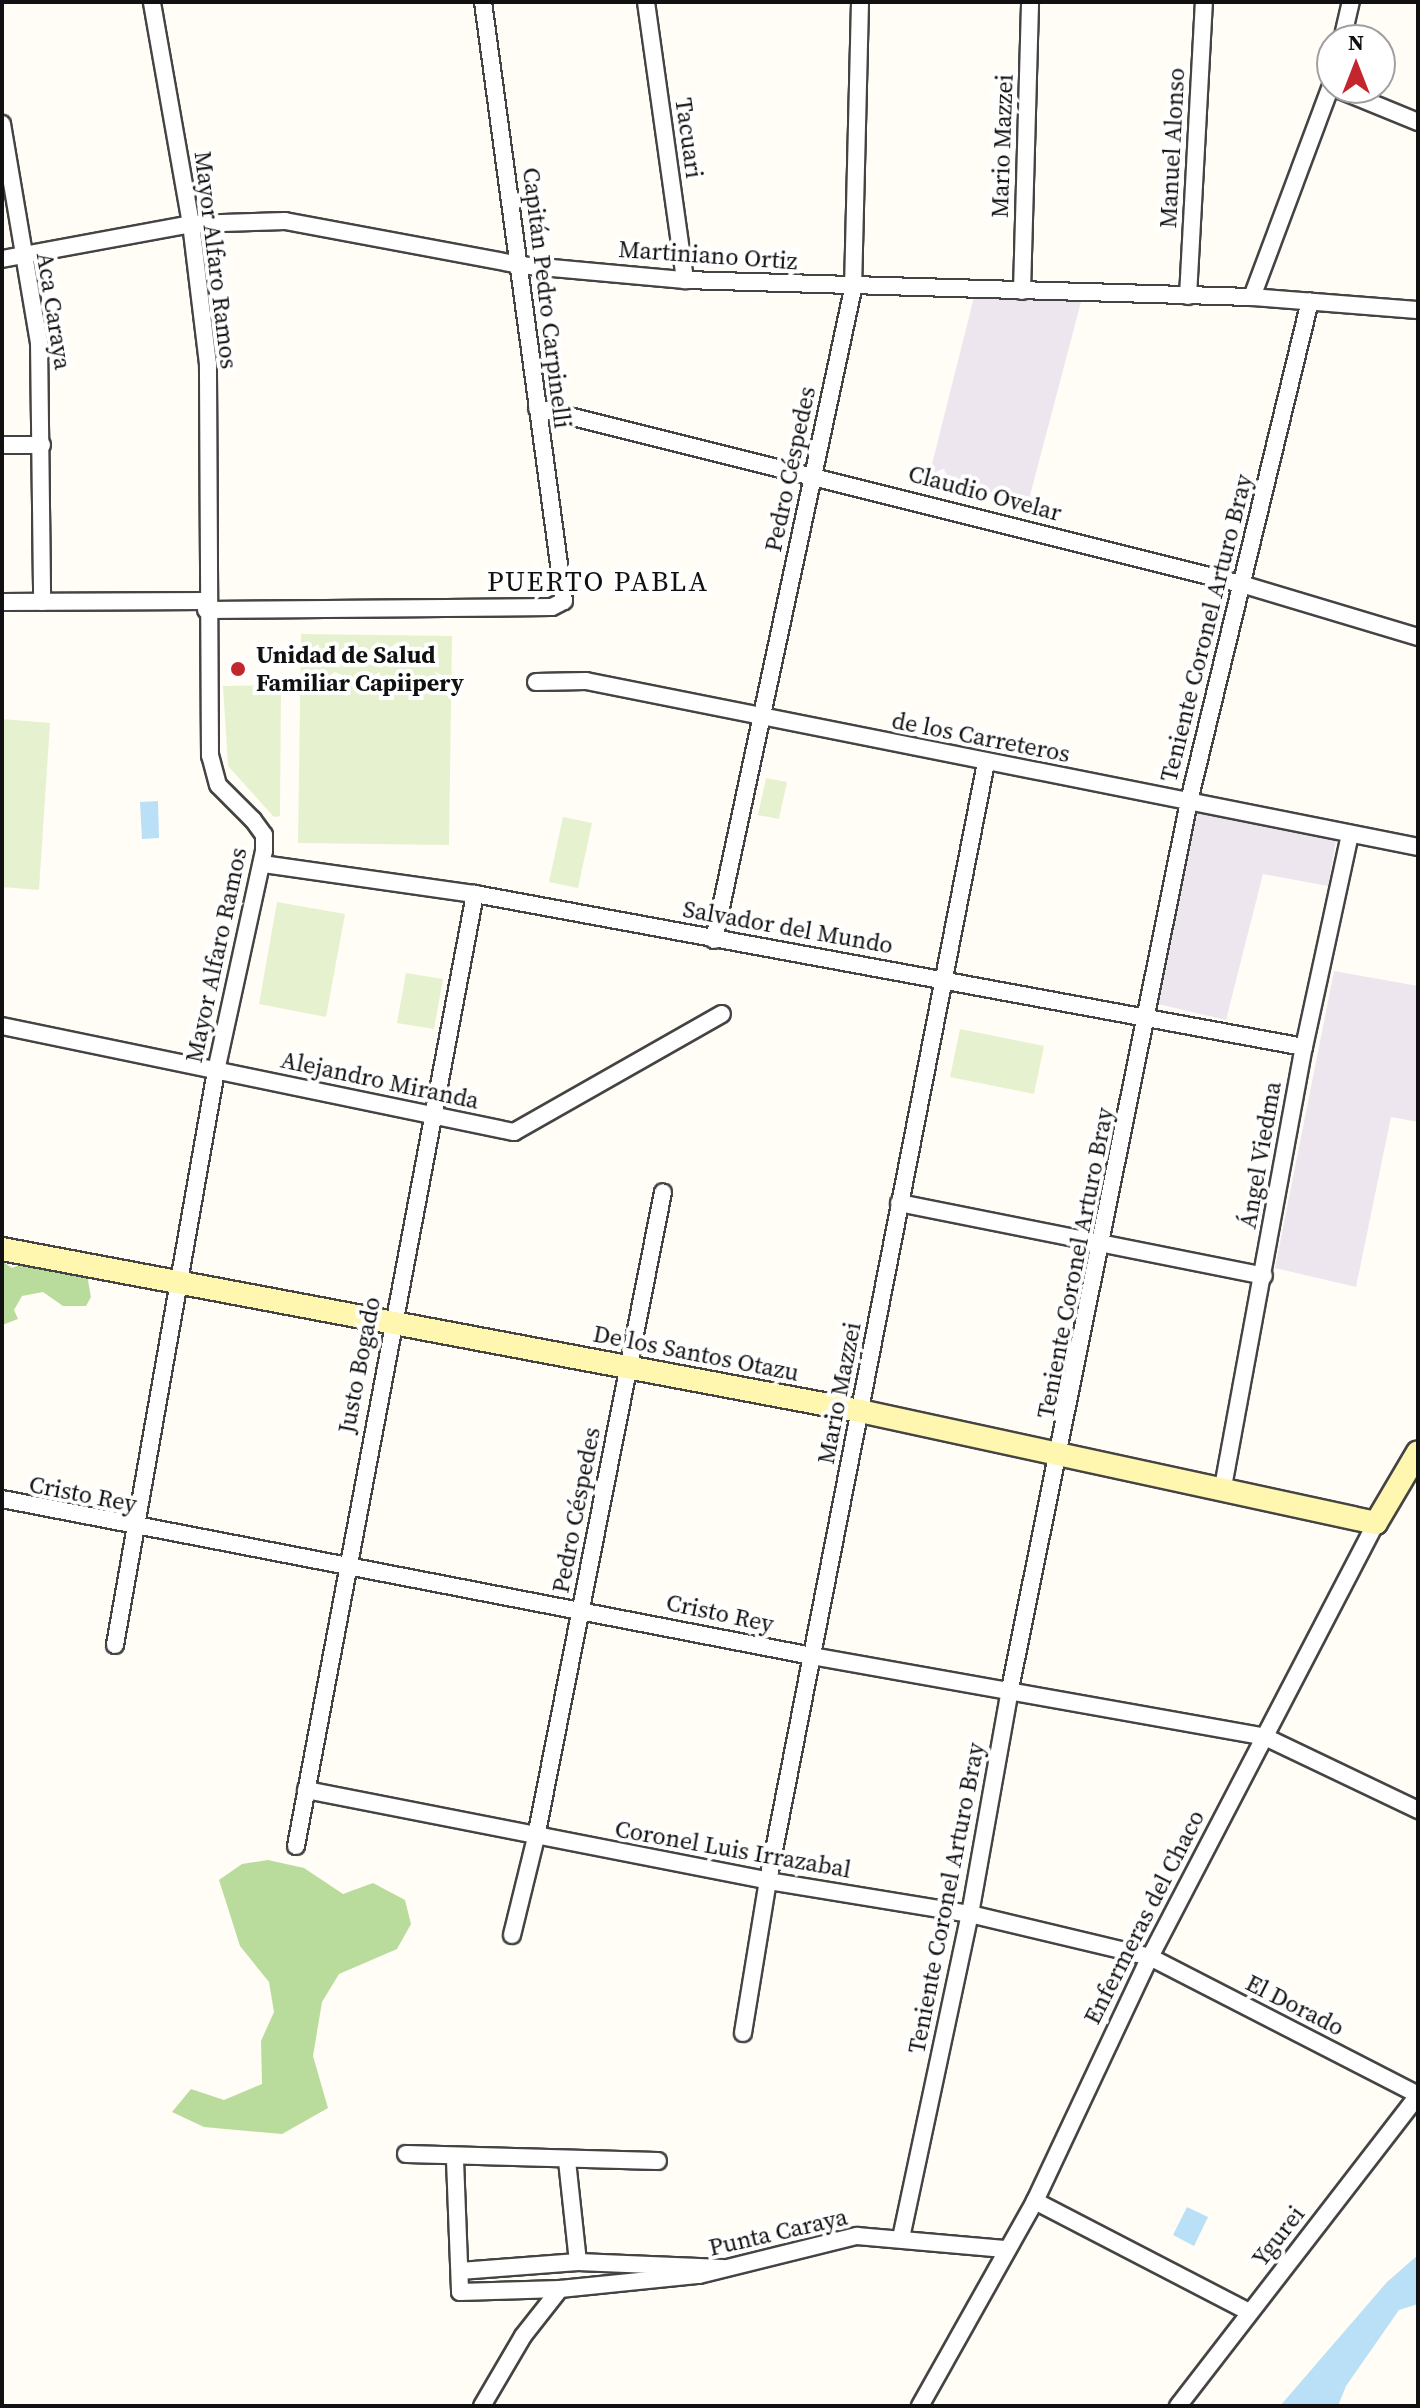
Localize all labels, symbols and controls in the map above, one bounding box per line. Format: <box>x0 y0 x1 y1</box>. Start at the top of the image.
north arrow <box>1316 24 1396 104</box>
text: N <box>1348 27 1364 57</box>
street label: Manuel Alonso <box>1153 67 1191 229</box>
street label: Mario Mazzei <box>985 74 1019 218</box>
street label: Tacuari <box>669 96 709 180</box>
street label: Mayor Alfaro Ramos <box>188 149 244 371</box>
street label: Capitán Pedro Carpinelli <box>517 166 577 430</box>
street label: Martiniano Ortiz <box>618 234 798 276</box>
street label: Aca Caraya <box>31 250 77 372</box>
street label: Pedro Céspedes <box>758 384 822 554</box>
street label: Claudio Ovelar <box>905 459 1065 527</box>
street label: Teniente Coronel Arturo Bray <box>1154 471 1258 785</box>
district label: PUERTO PABLA <box>487 564 709 598</box>
place label: Unidad de Salud Familiar Capiipery <box>256 641 464 697</box>
marker: Unidad de Salud Familiar Capiipery <box>227 658 249 680</box>
street label: de los Carreteros <box>889 706 1073 768</box>
street label: Mayor Alfaro Ramos <box>179 845 253 1065</box>
street label: Salvador del Mundo <box>681 894 895 960</box>
street label: Alejandro Miranda <box>278 1045 482 1115</box>
street label: Ángel Viedma <box>1233 1079 1287 1231</box>
street label: Teniente Coronel Arturo Bray <box>1031 1105 1119 1421</box>
street label: Justo Bogado <box>332 1294 386 1436</box>
street label: De los Santos Otazu <box>591 1319 801 1387</box>
street label: Mario Mazzei <box>811 1320 867 1466</box>
street label: Pedro Céspedes <box>546 1425 606 1595</box>
street label: Cristo Rey <box>27 1469 139 1519</box>
street label: Cristo Rey <box>664 1588 776 1638</box>
street label: Teniente Coronel Arturo Bray <box>902 1740 990 2056</box>
street label: Enfermeras del Chaco <box>1077 1805 1211 2029</box>
street label: Coronel Luis Irrazabal <box>613 1814 853 1884</box>
street label: El Dorado <box>1241 1968 1349 2042</box>
street label: Ygurei <box>1246 2200 1310 2272</box>
street label: Punta Caraya <box>706 2202 850 2262</box>

